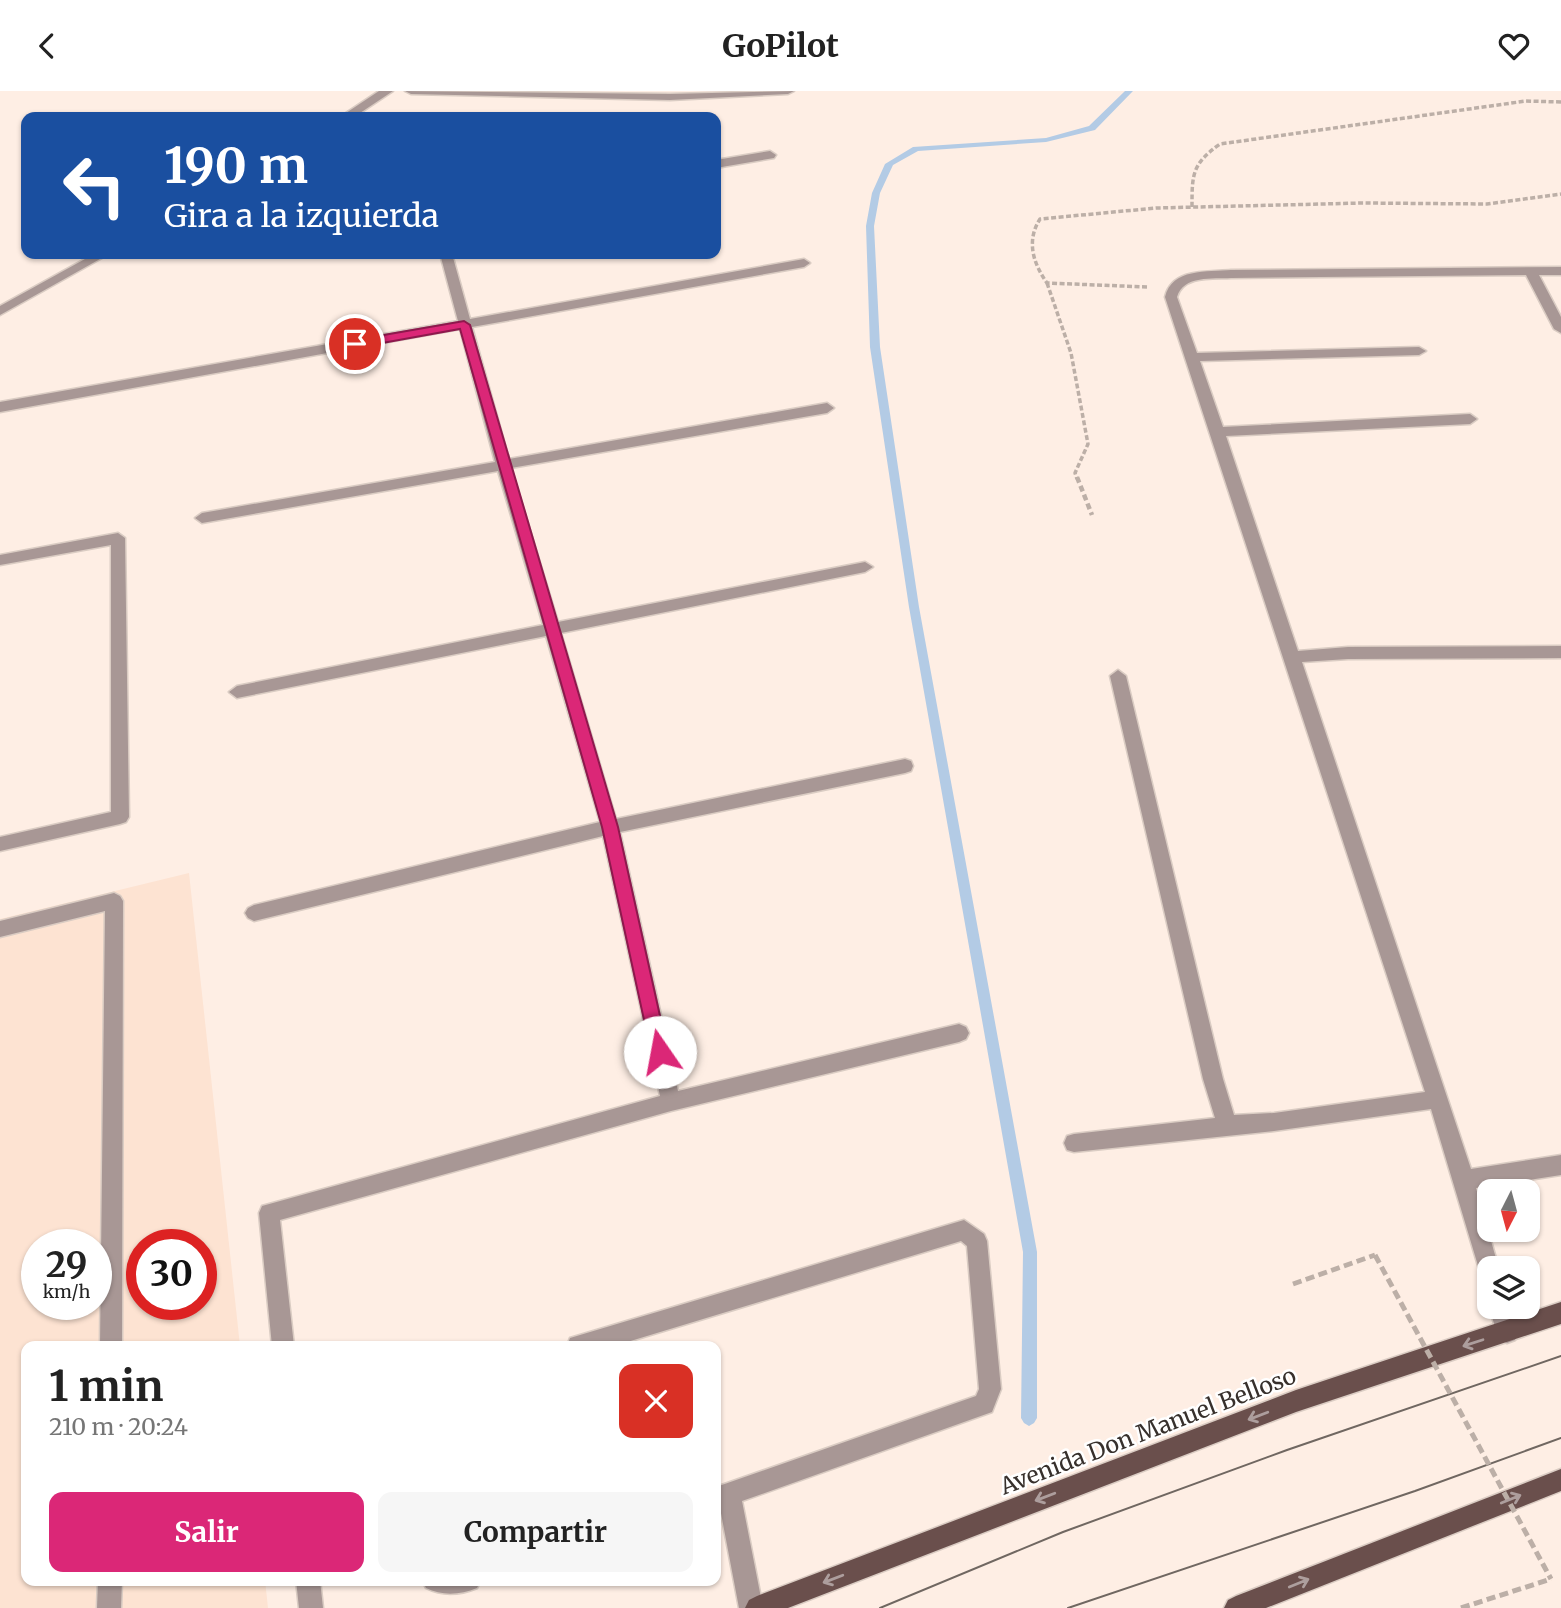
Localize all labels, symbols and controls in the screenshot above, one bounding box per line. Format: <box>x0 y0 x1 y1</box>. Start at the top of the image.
text: GoPilot <box>722 26 839 66</box>
icon: back <box>28 27 66 65</box>
icon: heart <box>1495 27 1533 65</box>
text: 190 m <box>164 135 308 196</box>
icon: left <box>49 140 140 231</box>
text: Gira a la izquierda <box>164 196 439 236</box>
pin <box>325 314 385 374</box>
icon: arrive <box>336 325 374 363</box>
position arrow <box>623 1015 697 1089</box>
north arrow <box>1477 1179 1540 1243</box>
map controls <box>1477 1179 1540 1319</box>
speed limit sign: 30 <box>126 1229 217 1320</box>
text: 29 <box>46 1243 87 1287</box>
button: layers <box>1477 1256 1540 1319</box>
text: km/h <box>43 1280 90 1303</box>
one-way arrow <box>1462 1337 1484 1350</box>
text: 1 min <box>49 1360 163 1412</box>
street label: Avenida Don Manuel Belloso <box>995 1361 1300 1501</box>
button: close <box>619 1364 693 1438</box>
one-way arrow <box>1247 1411 1269 1423</box>
text: 210 m · 20:24 <box>49 1412 188 1441</box>
button: Salir <box>49 1492 364 1572</box>
button: Compartir <box>378 1492 693 1572</box>
one-way arrow <box>1035 1492 1057 1505</box>
one-way arrow <box>1499 1492 1521 1505</box>
one-way arrow <box>822 1574 844 1586</box>
one-way arrow <box>1288 1575 1310 1588</box>

